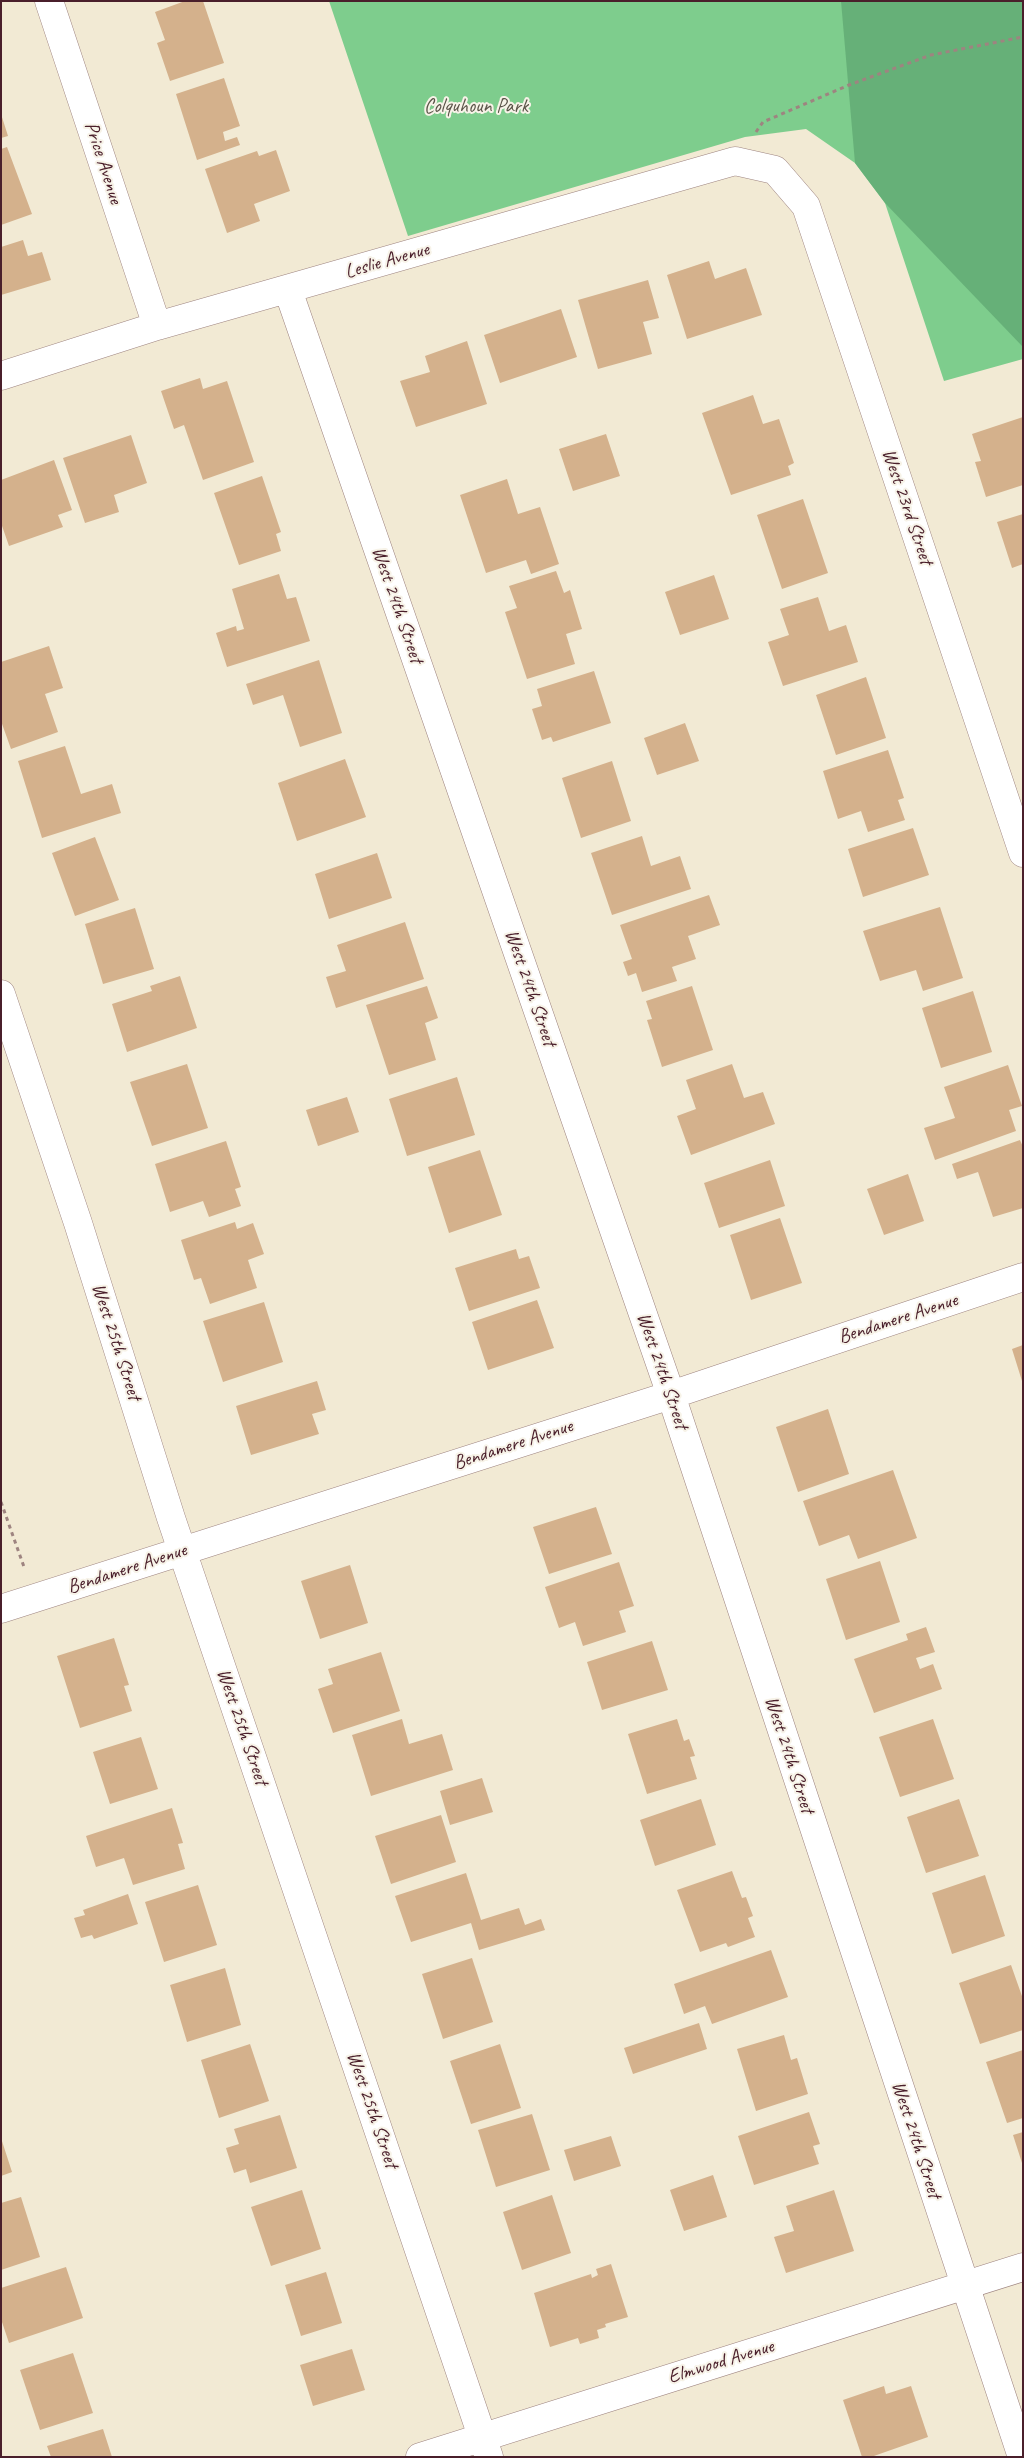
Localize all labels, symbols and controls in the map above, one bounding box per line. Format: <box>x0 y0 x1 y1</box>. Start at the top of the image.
park label: Colquhoun Park <box>424 95 528 119</box>
street label: Price Avenue <box>79 119 127 207</box>
street label: Leslie Avenue <box>342 238 432 284</box>
street label: West 23rd Street <box>876 446 938 568</box>
street label: West 24th Street <box>366 544 428 666</box>
street label: West 24th Street <box>499 927 561 1049</box>
street label: West 25th Street <box>86 1281 146 1403</box>
street label: Bendamere Avenue <box>835 1288 961 1350</box>
street label: West 24th Street <box>631 1310 693 1432</box>
street label: Bendamere Avenue <box>450 1414 576 1476</box>
street label: Bendamere Avenue <box>64 1538 190 1600</box>
street label: West 25th Street <box>211 1666 273 1788</box>
street label: West 24th Street <box>759 1694 819 1816</box>
street label: West 25th Street <box>341 2049 403 2171</box>
street label: West 24th Street <box>886 2079 946 2201</box>
street label: Elmwood Avenue <box>665 2335 777 2389</box>

